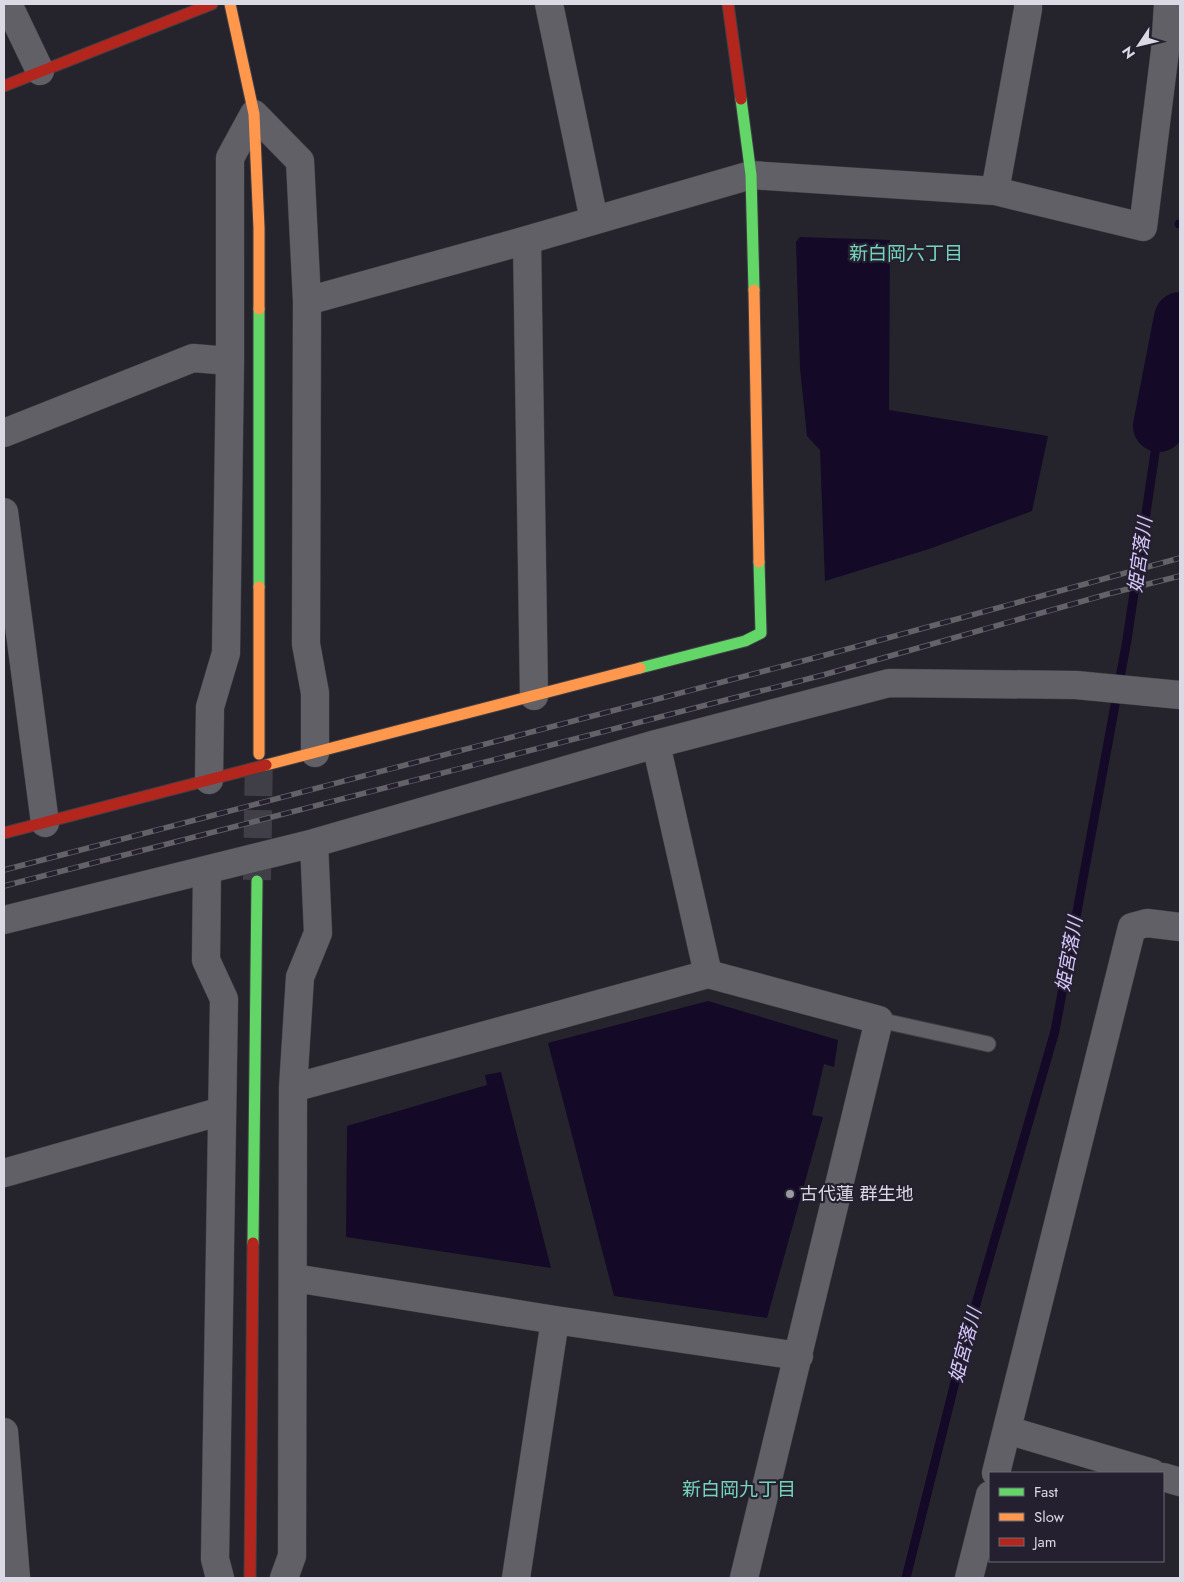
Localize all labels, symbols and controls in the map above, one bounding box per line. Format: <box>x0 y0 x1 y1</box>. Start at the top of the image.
north arrow <box>1114 20 1164 70</box>
text: N <box>1117 42 1140 63</box>
district label: 新白岡六丁目 <box>849 240 963 267</box>
water label: 姫宮落川 <box>1121 514 1159 595</box>
water label: 姫宮落川 <box>1049 912 1089 994</box>
place label: 古代蓮 群生地 <box>800 1181 913 1207</box>
marker: 古代蓮 群生地 <box>784 1188 796 1200</box>
water label: 姫宮落川 <box>942 1303 988 1385</box>
legend <box>989 1472 1164 1562</box>
district label: 新白岡九丁目 <box>682 1476 796 1503</box>
text: Fast <box>1034 1481 1058 1503</box>
text: Slow <box>1034 1506 1065 1528</box>
text: Jam <box>1032 1531 1057 1553</box>

